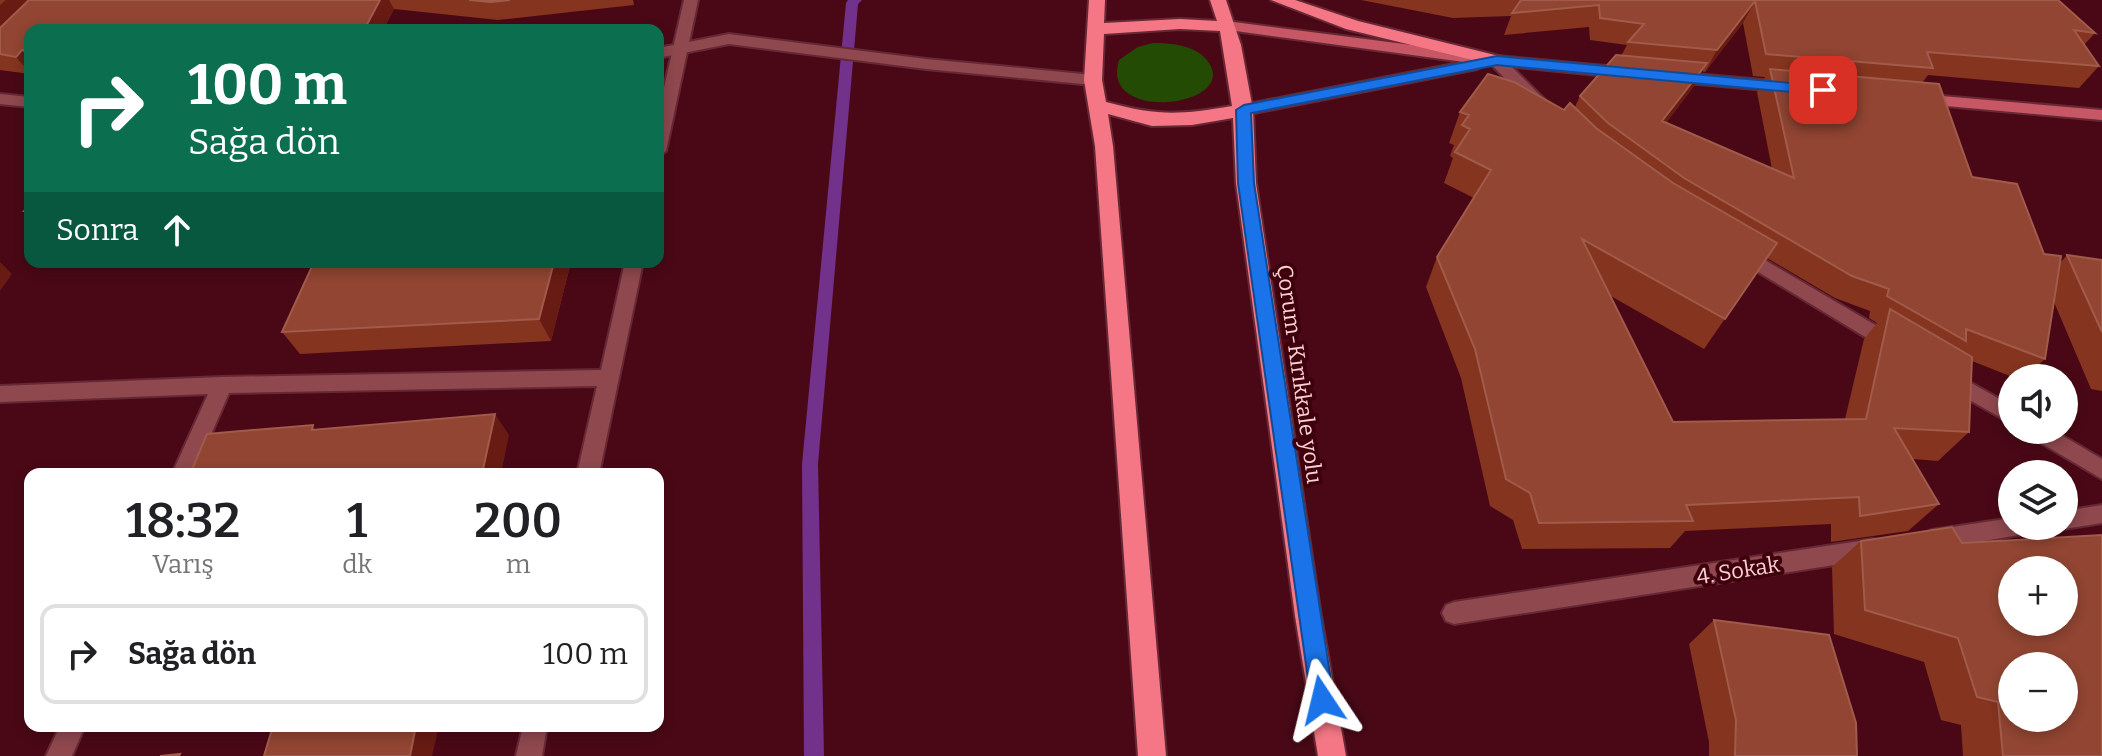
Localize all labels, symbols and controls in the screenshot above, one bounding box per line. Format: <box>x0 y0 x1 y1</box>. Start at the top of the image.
text: 100 m <box>188 52 347 119</box>
icon: right <box>56 56 160 160</box>
pin <box>1789 56 1857 124</box>
icon: arrive <box>1801 68 1845 112</box>
text: Sağa dön <box>188 120 340 164</box>
icon: ahead <box>155 208 199 252</box>
text: Sonra <box>56 212 139 248</box>
street label: Çorum-Kırıkkale yolu <box>1271 263 1328 486</box>
map controls <box>1998 364 2078 732</box>
button: sound <box>1998 364 2078 444</box>
button: layers <box>1998 460 2078 540</box>
text: 18:32 <box>126 492 240 550</box>
text: 1 <box>347 492 367 550</box>
text: 200 <box>474 492 562 550</box>
text: Varış <box>152 549 214 580</box>
text: dk <box>342 549 372 580</box>
text: m <box>506 549 531 580</box>
street label: 4. Sokak <box>1695 551 1782 590</box>
button: + <box>1998 556 2078 636</box>
icon: right <box>60 632 104 676</box>
text: Sağa dön <box>128 636 256 672</box>
text: 100 m <box>543 636 628 672</box>
button: − <box>1998 652 2078 732</box>
position arrow <box>1280 658 1364 742</box>

